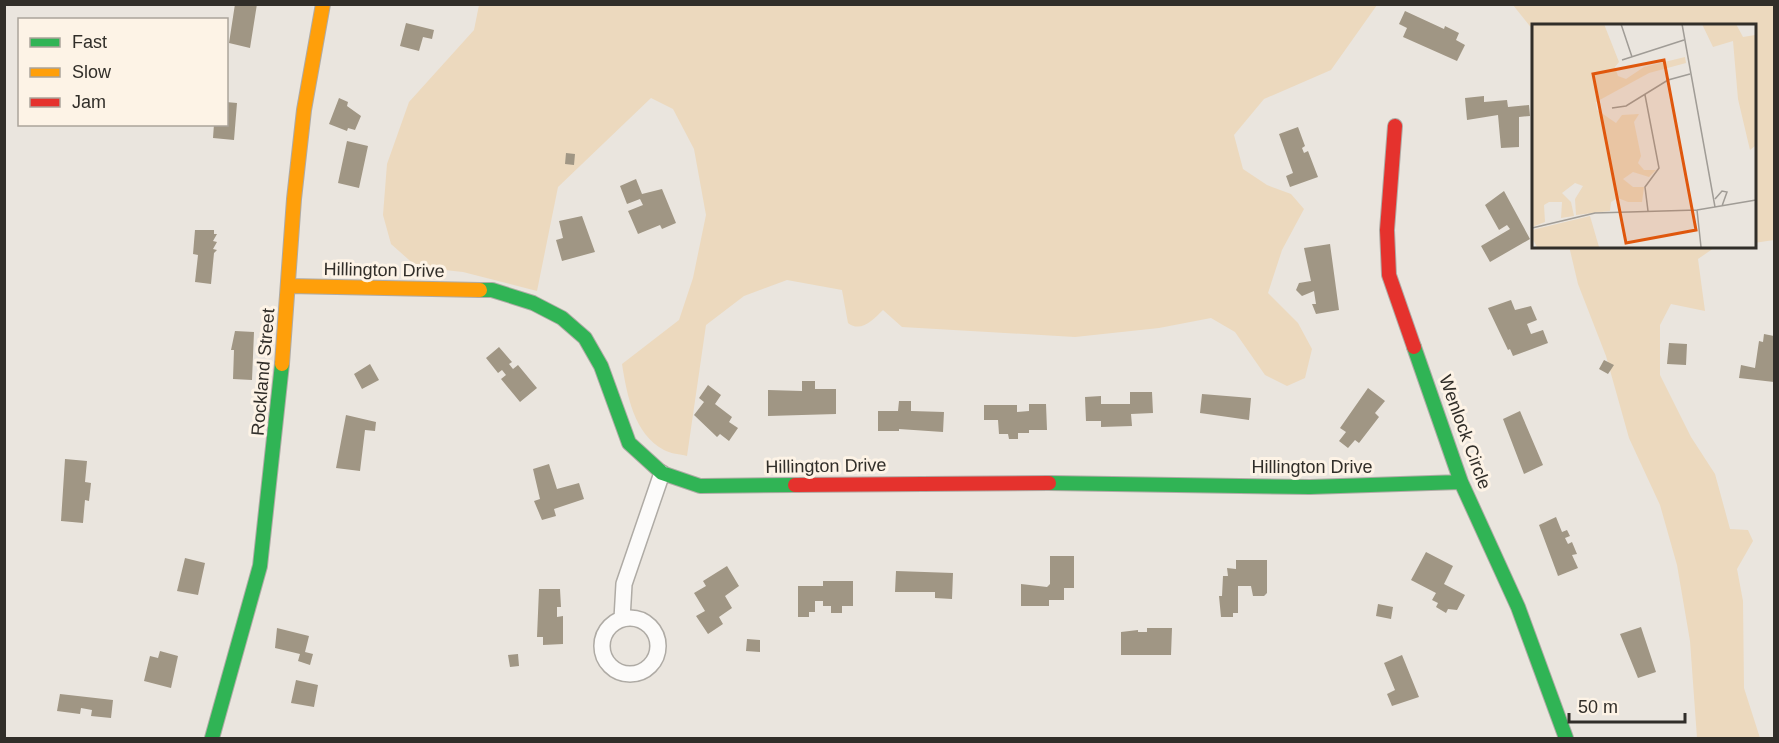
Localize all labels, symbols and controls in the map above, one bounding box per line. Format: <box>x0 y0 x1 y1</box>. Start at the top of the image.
legend <box>18 18 228 126</box>
inset map <box>1532 24 1755 248</box>
text: Fast <box>72 32 107 52</box>
text: Slow <box>72 62 112 82</box>
text: Jam <box>72 92 106 112</box>
street label: Hillington Drive <box>323 259 445 281</box>
street label: Rockland Street <box>247 307 279 437</box>
street label: Wenlock Circle <box>1435 372 1495 492</box>
street label: Hillington Drive <box>765 455 887 477</box>
street label: Hillington Drive <box>1251 457 1373 477</box>
scale bar <box>1569 686 1684 724</box>
text: 50 m <box>1578 697 1618 717</box>

